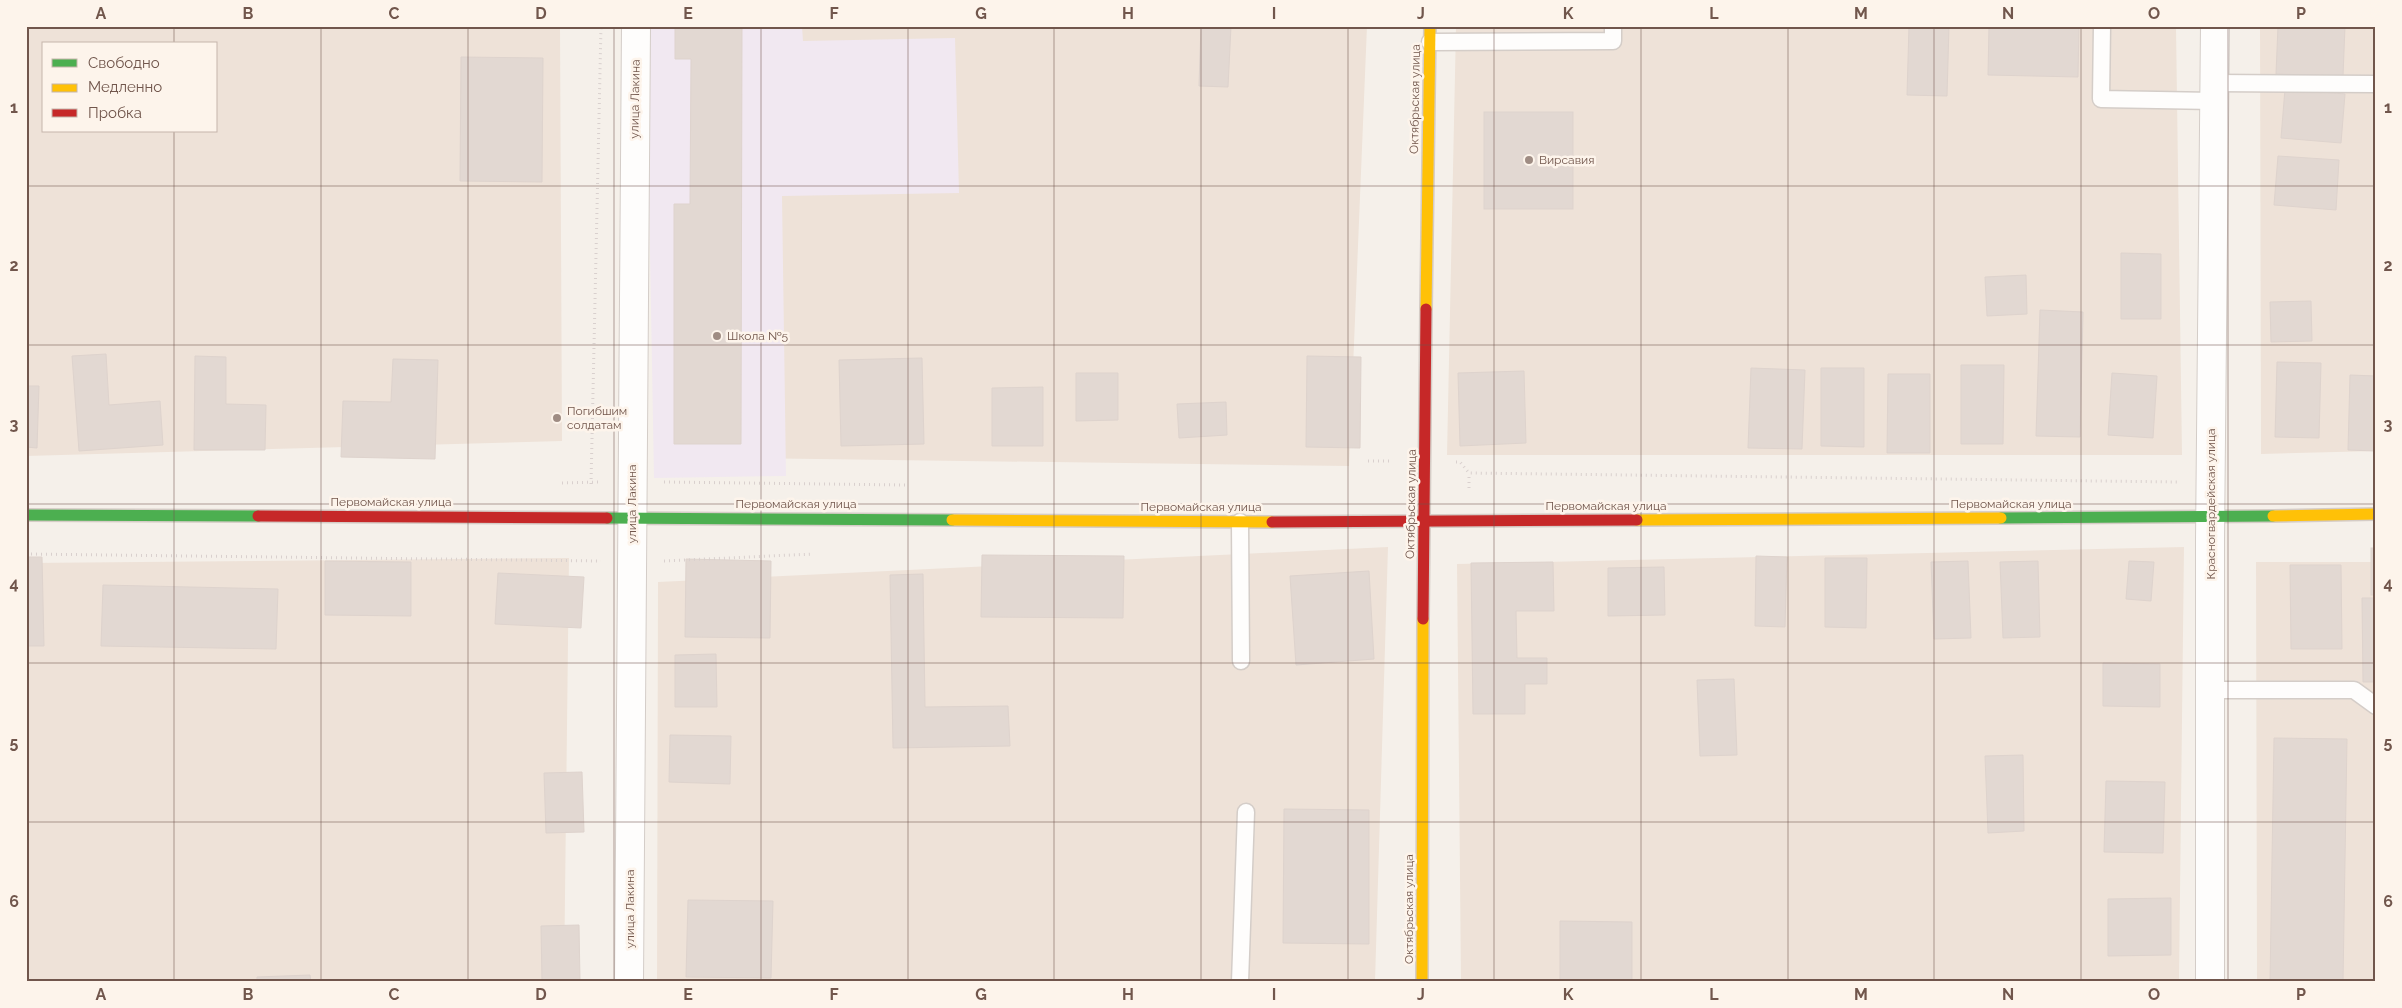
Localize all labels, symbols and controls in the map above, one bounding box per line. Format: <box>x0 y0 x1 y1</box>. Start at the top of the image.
text: A <box>96 4 107 23</box>
text: B <box>243 4 254 23</box>
text: C <box>389 4 400 23</box>
text: D <box>535 4 547 23</box>
text: E <box>683 4 693 23</box>
text: F <box>829 4 839 23</box>
text: G <box>975 4 987 23</box>
text: H <box>1122 4 1134 23</box>
text: I <box>1272 4 1276 23</box>
text: J <box>1417 4 1425 23</box>
text: K <box>1563 4 1574 23</box>
text: L <box>1709 4 1719 23</box>
text: M <box>1854 4 1868 23</box>
text: N <box>2002 4 2014 23</box>
text: O <box>2148 4 2160 23</box>
text: P <box>2296 4 2306 23</box>
legend <box>42 42 218 132</box>
street label: Октябрьская улица <box>1407 44 1423 154</box>
text: Свободно <box>88 54 160 72</box>
street label: улица Лакина <box>627 59 643 139</box>
text: Медленно <box>88 78 162 96</box>
text: 1 <box>10 98 18 117</box>
text: 1 <box>2384 98 2392 117</box>
text: Пробка <box>88 104 142 122</box>
place label: Вирсавия <box>1539 153 1594 167</box>
marker: Вирсавия <box>1523 154 1535 166</box>
text: 2 <box>9 256 19 275</box>
text: 2 <box>2383 256 2393 275</box>
place label: Школа №5 <box>727 329 789 343</box>
marker: Школа №5 <box>711 330 723 342</box>
place label: Погибшим солдатам <box>567 404 627 432</box>
marker: Погибшим солдатам <box>551 412 563 424</box>
text: 3 <box>10 415 19 434</box>
text: 3 <box>2384 415 2393 434</box>
street label: Красногвардейская улица <box>2204 429 2218 579</box>
street label: Октябрьская улица <box>1403 449 1419 559</box>
street label: улица Лакина <box>625 464 639 544</box>
street label: Первомайская улица <box>331 495 451 509</box>
street label: Первомайская улица <box>736 497 856 511</box>
street label: Первомайская улица <box>1951 497 2071 511</box>
street label: Первомайская улица <box>1546 499 1666 513</box>
street label: Первомайская улица <box>1141 500 1261 514</box>
text: 4 <box>9 574 19 593</box>
text: 4 <box>2383 574 2393 593</box>
text: 5 <box>10 733 19 752</box>
text: 5 <box>2384 733 2393 752</box>
street label: Октябрьская улица <box>1402 854 1416 964</box>
street label: улица Лакина <box>623 869 637 949</box>
text: 6 <box>9 892 19 911</box>
text: 6 <box>2383 892 2393 911</box>
text: A <box>96 985 107 1004</box>
text: B <box>243 985 254 1004</box>
text: C <box>389 985 400 1004</box>
text: D <box>535 985 547 1004</box>
text: E <box>683 985 693 1004</box>
text: F <box>829 985 839 1004</box>
text: G <box>975 985 987 1004</box>
text: H <box>1122 985 1134 1004</box>
text: I <box>1272 985 1276 1004</box>
text: J <box>1417 985 1425 1004</box>
text: K <box>1563 985 1574 1004</box>
text: L <box>1709 985 1719 1004</box>
text: M <box>1854 985 1868 1004</box>
text: N <box>2002 985 2014 1004</box>
text: O <box>2148 985 2160 1004</box>
text: P <box>2296 985 2306 1004</box>

